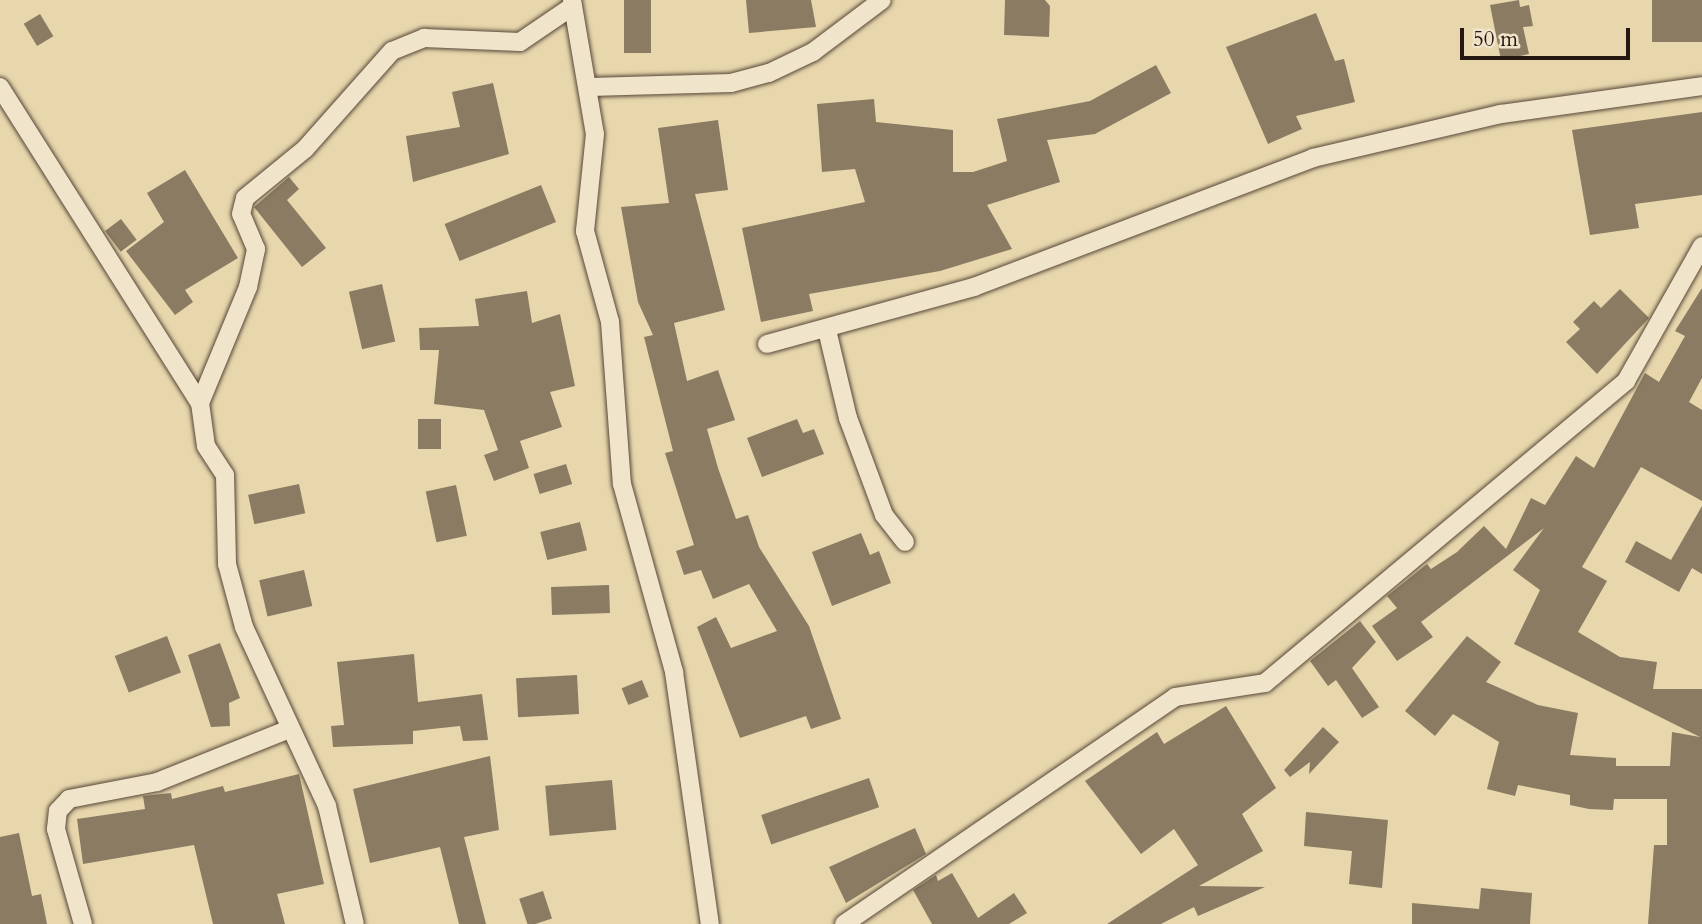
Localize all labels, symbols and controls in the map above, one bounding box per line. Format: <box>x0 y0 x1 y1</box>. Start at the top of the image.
scale bar <box>1464 14 1634 58</box>
text: 50 m <box>1473 25 1518 54</box>

